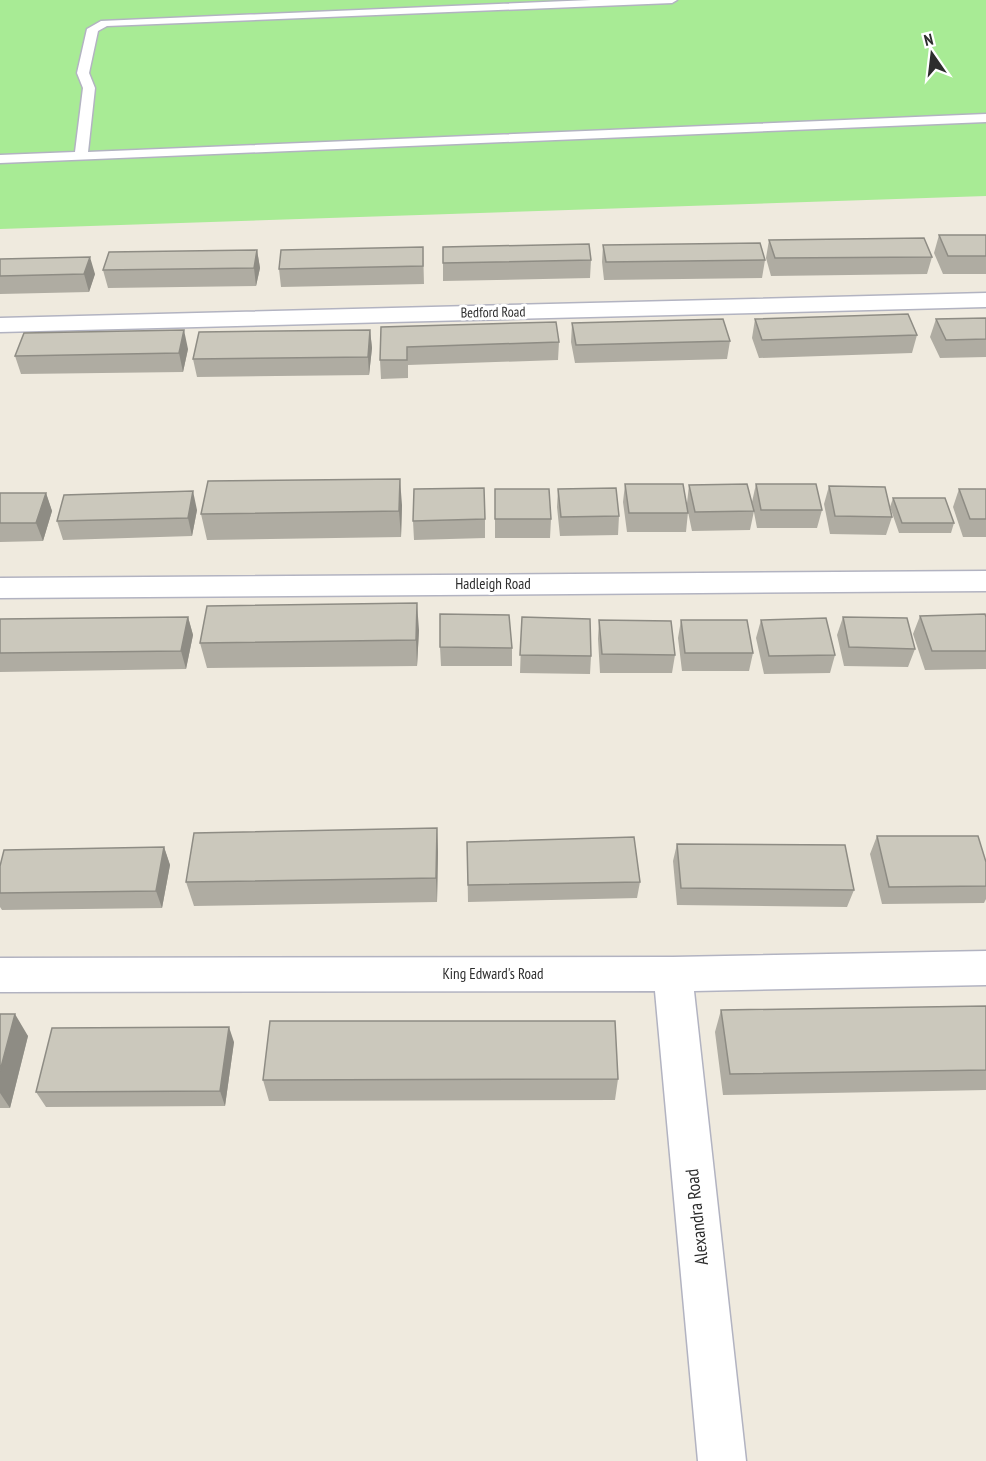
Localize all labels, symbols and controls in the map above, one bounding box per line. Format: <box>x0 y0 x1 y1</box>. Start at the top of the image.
north arrow <box>902 24 962 84</box>
text: N <box>922 29 935 50</box>
street label: Bedford Road <box>460 302 526 322</box>
street label: Hadleigh Road <box>455 574 531 593</box>
street label: King Edward's Road <box>442 964 544 983</box>
street label: Alexandra Road <box>680 1168 713 1266</box>

